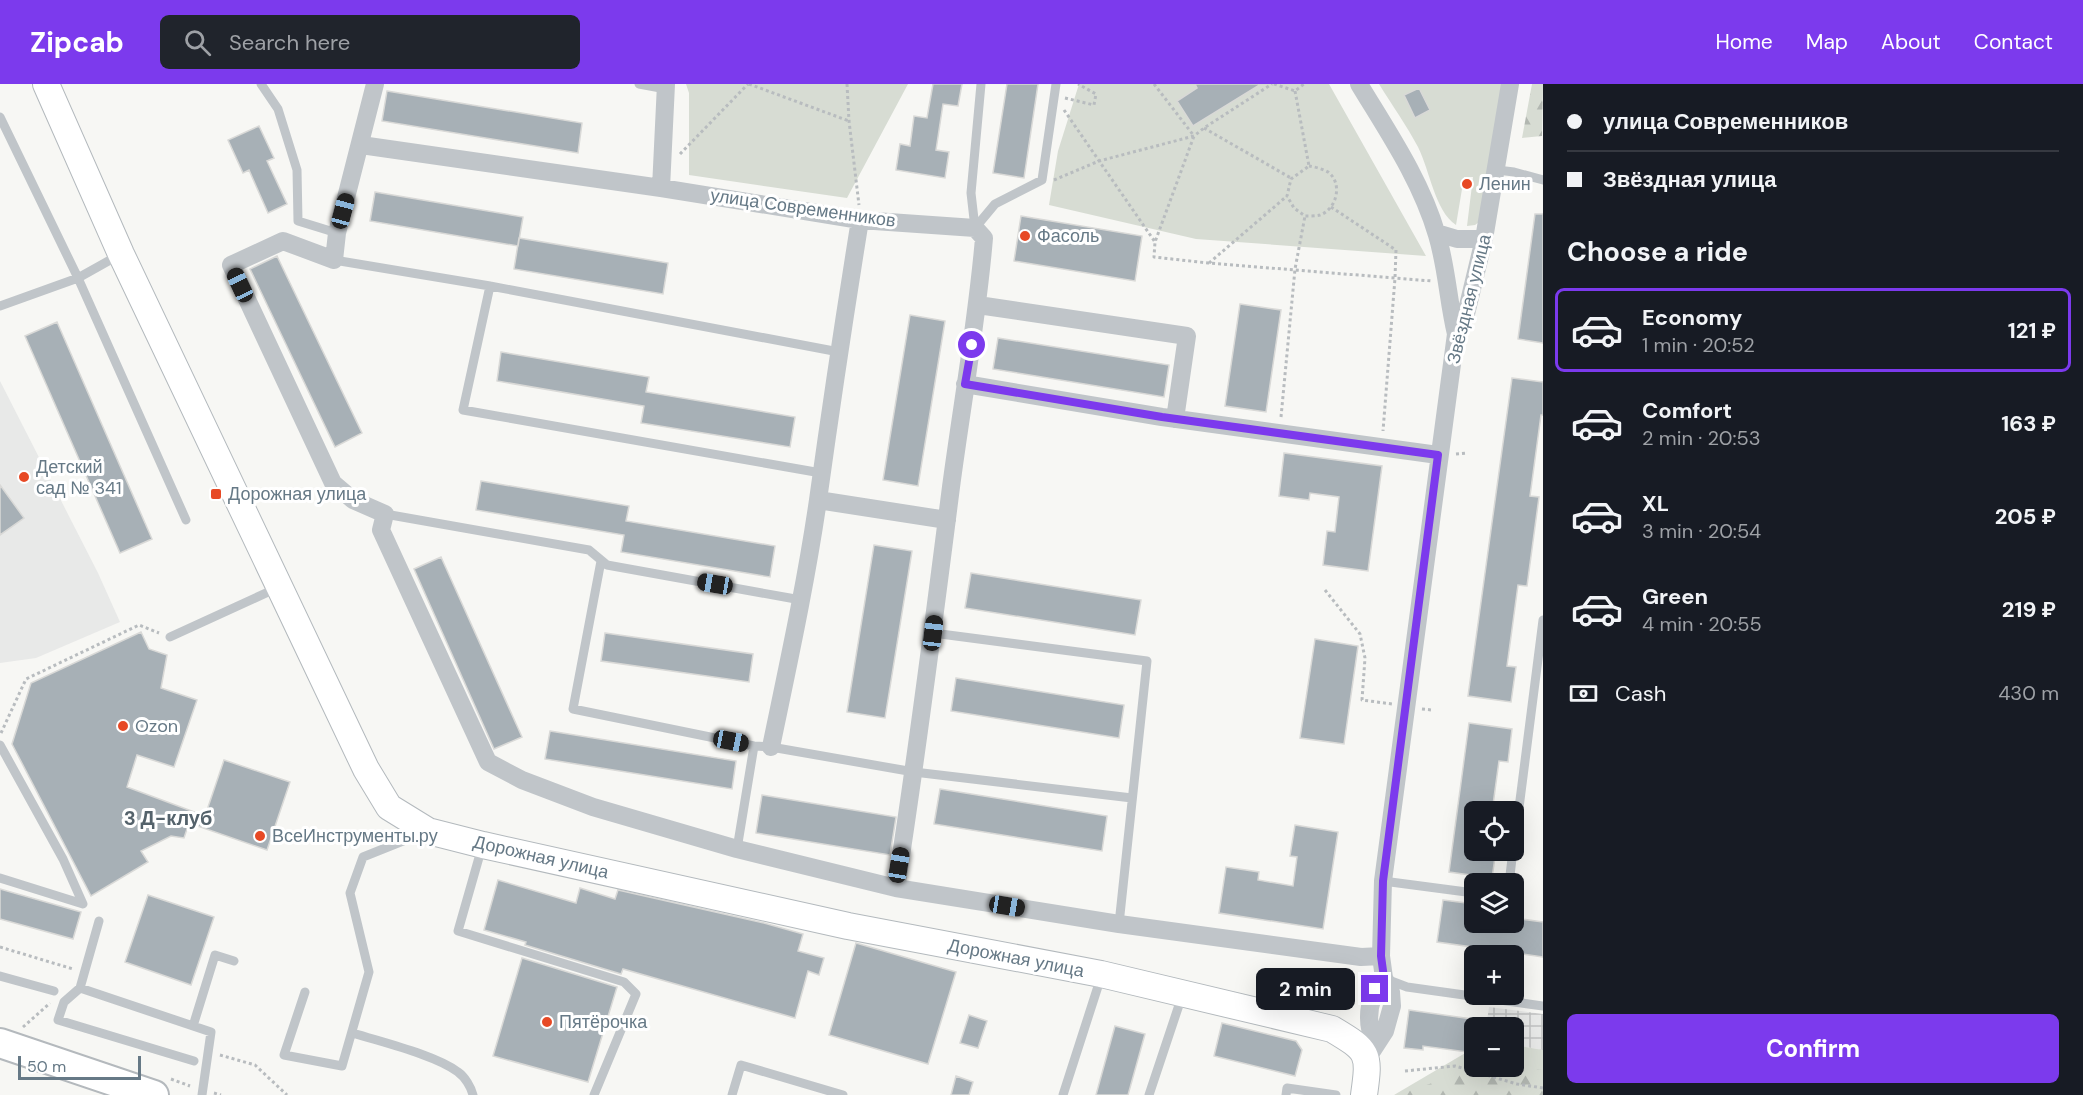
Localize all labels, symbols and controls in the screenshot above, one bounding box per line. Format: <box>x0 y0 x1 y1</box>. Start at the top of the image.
search box <box>160 15 580 69</box>
text: Zipcab <box>30 24 124 61</box>
icon: search <box>181 26 214 59</box>
text: Search here <box>229 28 350 57</box>
text: Home <box>1715 28 1773 56</box>
text: Map <box>1806 28 1848 56</box>
text: About <box>1881 28 1941 56</box>
text: Contact <box>1974 28 2053 56</box>
text: улица Современников <box>1603 107 1848 136</box>
text: Звёздная улица <box>1603 165 1776 194</box>
place label: Ленин <box>1479 172 1531 196</box>
marker: Ленин <box>1460 177 1474 191</box>
street label: улица Современников <box>709 183 897 233</box>
car <box>330 191 356 231</box>
place label: Фасоль <box>1037 224 1099 248</box>
marker: Фасоль <box>1018 229 1032 243</box>
street label: Звёздная улица <box>1441 231 1497 366</box>
text: Choose a ride <box>1567 234 1748 269</box>
car <box>224 265 256 305</box>
icon: car <box>1570 303 1624 357</box>
text: Economy <box>1642 303 1742 332</box>
text: 121 ₽ <box>2008 316 2056 345</box>
route start <box>958 331 985 358</box>
text: 1 min · 20:52 <box>1642 332 1755 358</box>
icon: car <box>1570 396 1624 450</box>
text: Comfort <box>1642 396 1732 425</box>
text: 163 ₽ <box>2001 409 2056 438</box>
text: 2 min · 20:53 <box>1642 425 1761 451</box>
place label: Детский сад № 341 <box>36 455 122 500</box>
marker: Детский сад № 341 <box>17 470 31 484</box>
place label: Дорожная улица <box>228 482 367 506</box>
marker: Дорожная улица <box>209 487 223 501</box>
icon: car <box>1570 489 1624 543</box>
text: XL <box>1642 489 1669 518</box>
text: 205 ₽ <box>1995 502 2056 531</box>
text: 3 min · 20:54 <box>1642 518 1761 544</box>
car <box>696 572 734 596</box>
icon: car <box>1570 582 1624 636</box>
text: Green <box>1642 582 1708 611</box>
text: 219 ₽ <box>2002 595 2056 624</box>
text: 4 min · 20:55 <box>1642 611 1762 637</box>
car <box>922 614 944 652</box>
icon: cash <box>1567 677 1600 710</box>
text: Cash <box>1615 679 1666 708</box>
text: 430 m <box>1998 680 2059 706</box>
place label: Ozon <box>135 714 178 738</box>
marker: Ozon <box>116 719 130 733</box>
car <box>712 729 750 753</box>
map controls <box>1464 801 1524 1077</box>
button: locate <box>1464 801 1524 861</box>
district label: 3 Д-клуб <box>124 805 212 831</box>
place label: ВсеИнструменты.ру <box>272 824 438 848</box>
marker: ВсеИнструменты.ру <box>253 829 267 843</box>
street label: Дорожная улица <box>471 830 612 884</box>
car <box>887 846 911 884</box>
button: layers <box>1464 873 1524 933</box>
car <box>988 894 1026 918</box>
street label: Дорожная улица <box>946 933 1087 983</box>
button: + <box>1464 945 1524 1005</box>
callout: 2 min <box>1255 968 1354 1010</box>
route end <box>1361 975 1388 1002</box>
text: 2 min <box>1279 976 1332 1002</box>
place label: Пятёрочка <box>559 1010 648 1034</box>
button: Confirm <box>1567 1014 2059 1083</box>
marker: Пятёрочка <box>540 1015 554 1029</box>
button: − <box>1464 1017 1524 1077</box>
scale bar <box>18 1053 141 1080</box>
text: 50 m <box>27 1056 66 1077</box>

